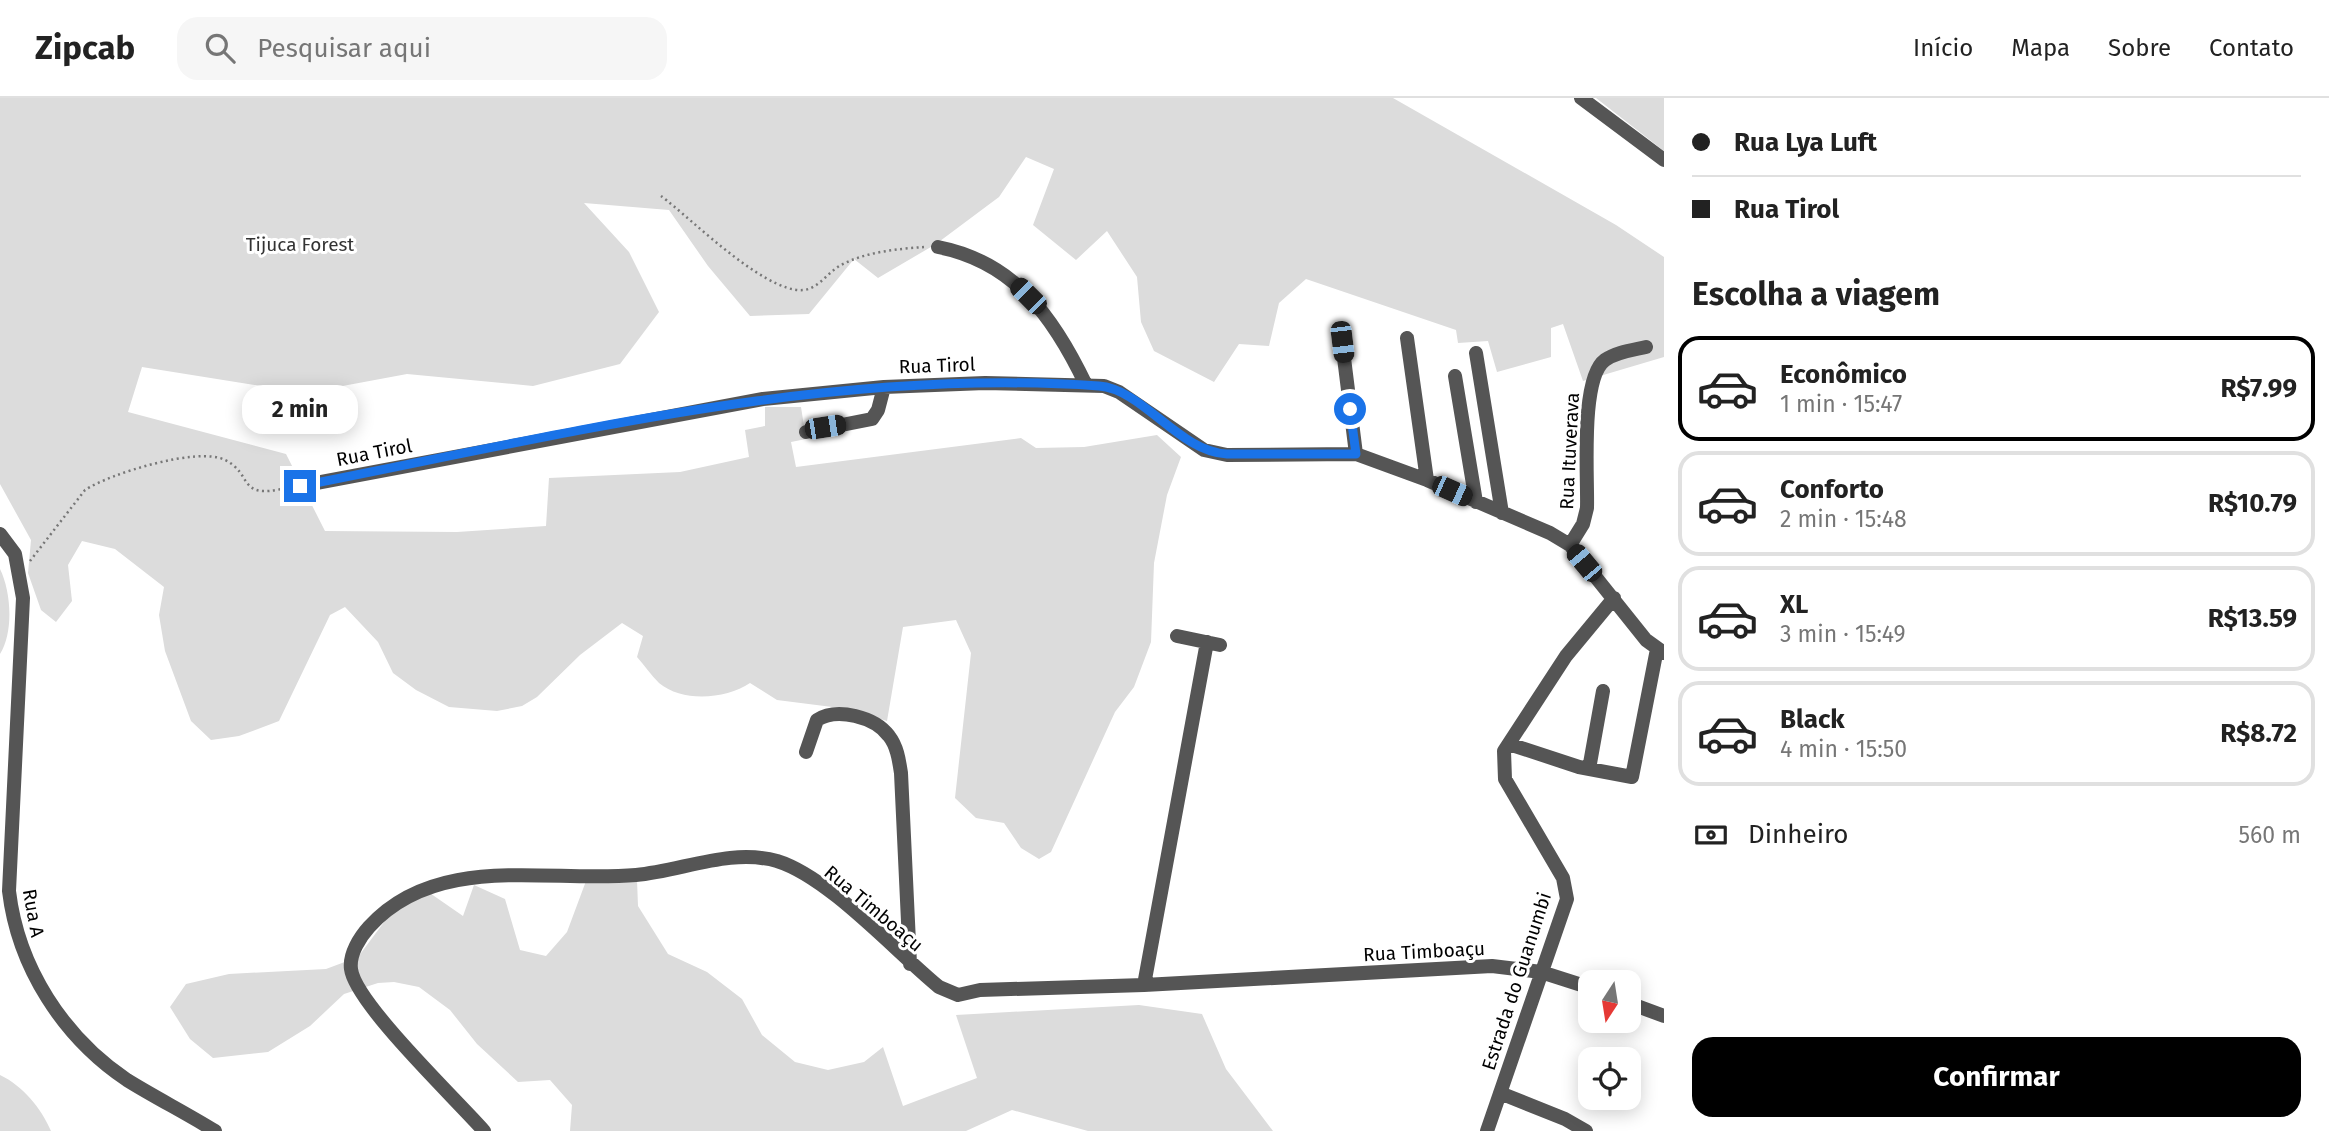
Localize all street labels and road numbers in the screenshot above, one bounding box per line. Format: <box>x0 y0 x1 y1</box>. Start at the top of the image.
street label: Rua Tirol <box>898 353 976 378</box>
street label: Rua Ituverava <box>1555 392 1584 510</box>
street label: Rua Tirol <box>334 434 414 471</box>
street label: Rua Timboaçu <box>820 860 928 956</box>
street label: Rua A <box>18 887 49 939</box>
street label: Estrada do Guanumbi <box>1477 889 1556 1073</box>
street label: Rua Timboaçu <box>1363 937 1485 966</box>

